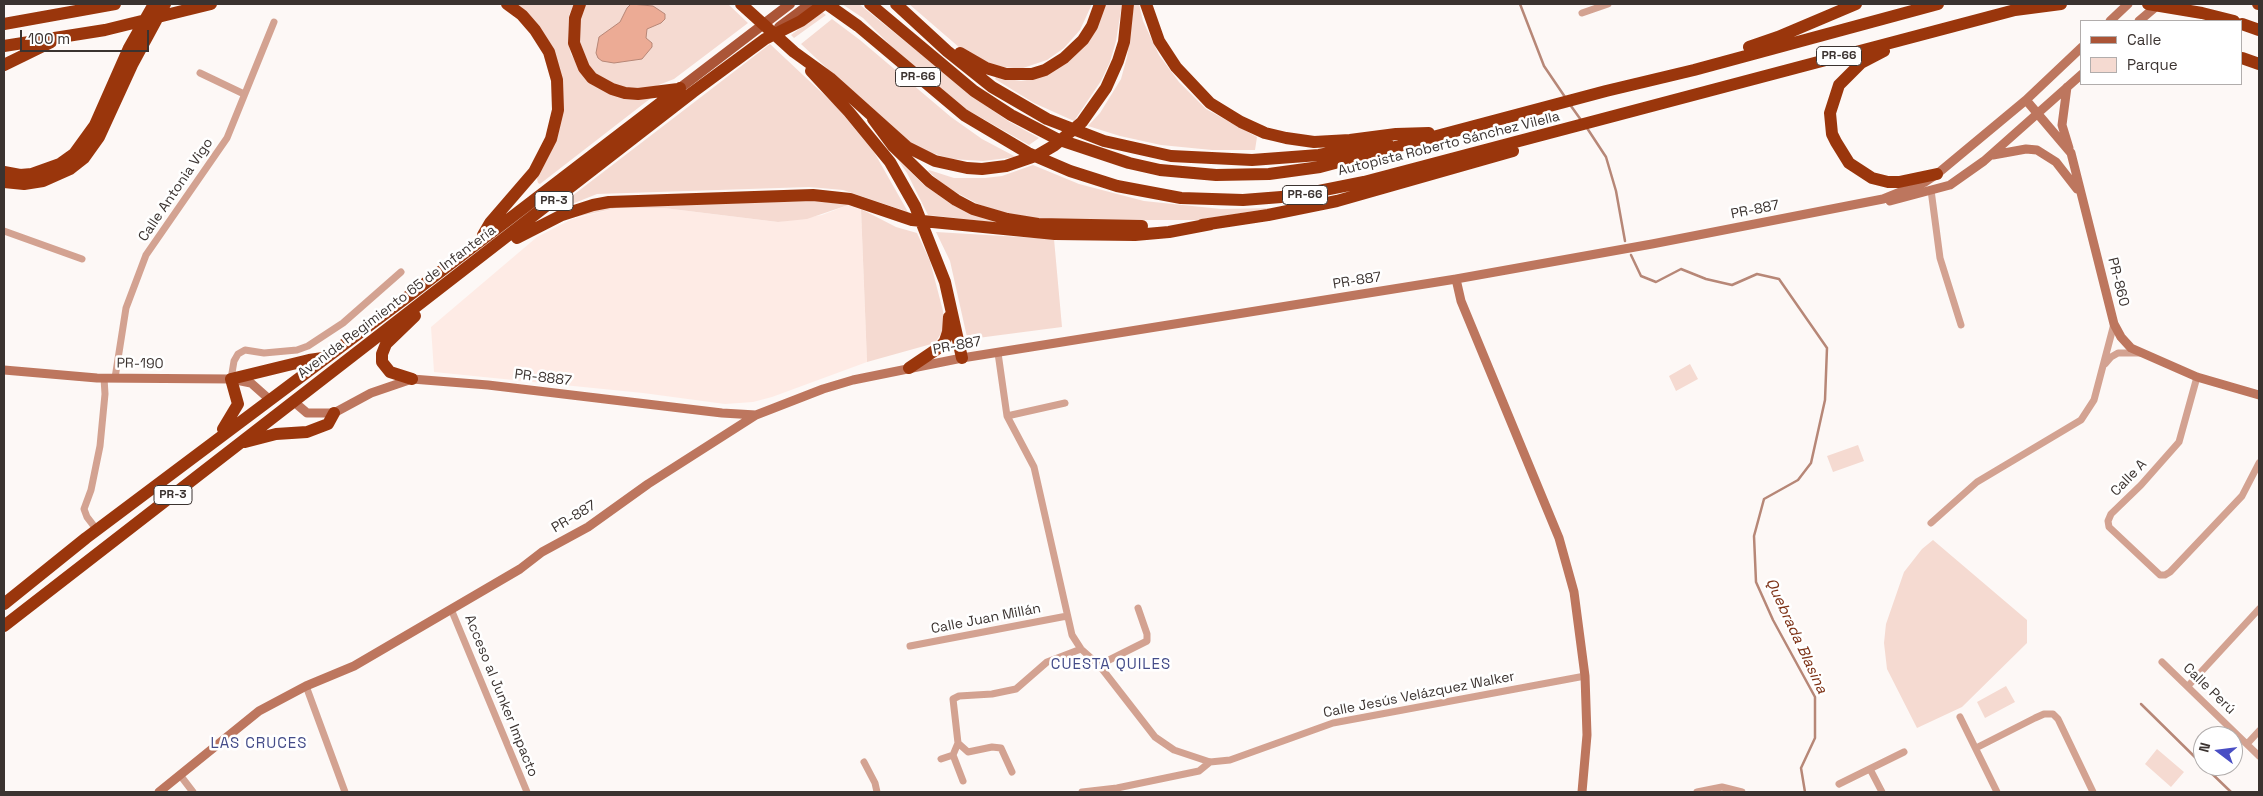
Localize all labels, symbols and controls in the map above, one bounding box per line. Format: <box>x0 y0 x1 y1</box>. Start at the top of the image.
scale bar <box>22 20 151 52</box>
legend <box>2080 20 2243 85</box>
text: 100 m <box>28 29 70 48</box>
text: Calle <box>2127 30 2162 49</box>
road number: PR-66 <box>1816 46 1862 66</box>
text: Parque <box>2127 55 2178 74</box>
road number: PR-66 <box>896 68 940 86</box>
street label: Autopista Roberto Sánchez Vilella <box>1336 108 1562 180</box>
street label: Calle Antonia Vigo <box>135 135 217 245</box>
road number: PR-66 <box>1282 186 1328 204</box>
road number: PR-3 <box>535 192 573 210</box>
street label: PR-887 <box>1729 197 1781 223</box>
street label: Avenida Regimiento 65 de Infantería <box>295 222 499 382</box>
street label: PR-860 <box>2104 256 2132 308</box>
street label: PR-887 <box>1332 269 1382 293</box>
street label: PR-887 <box>932 333 982 359</box>
street label: PR-190 <box>116 355 164 373</box>
street label: PR-8887 <box>513 366 573 390</box>
street label: Calle A <box>2107 456 2151 500</box>
road number: PR-3 <box>154 486 192 504</box>
street label: PR-887 <box>549 497 599 537</box>
water label: Quebrada Blasina <box>1761 575 1831 697</box>
street label: Calle Juan Millán <box>930 600 1042 638</box>
street label: Acceso al Junker Impacto <box>461 613 541 779</box>
district label: CUESTA QUILES <box>1049 656 1173 674</box>
street label: Calle Perú <box>2179 660 2239 718</box>
street label: Calle Jesús Velázquez Walker <box>1322 668 1516 722</box>
north arrow <box>2193 726 2243 776</box>
district label: LAS CRUCES <box>209 735 309 753</box>
text: N <box>2195 741 2214 754</box>

